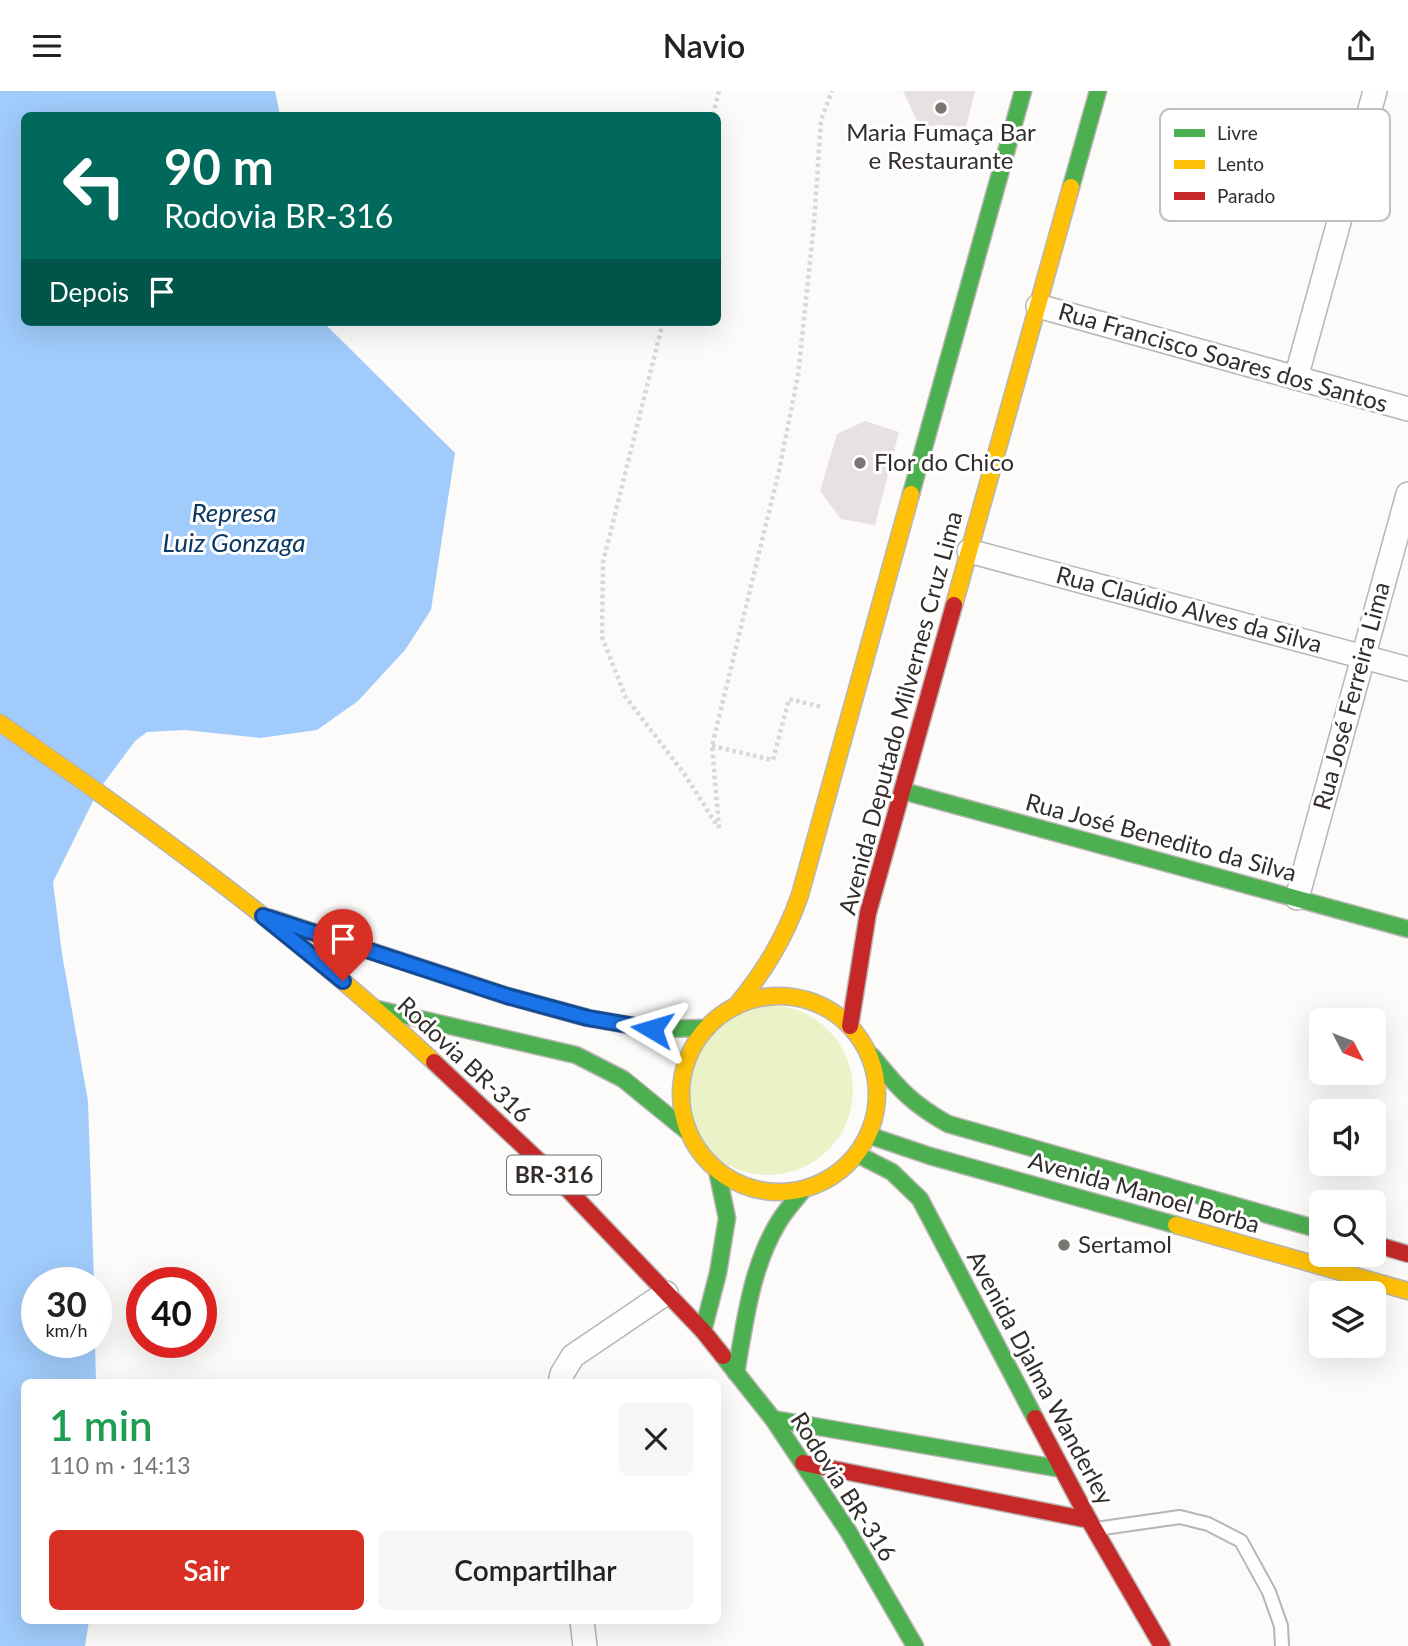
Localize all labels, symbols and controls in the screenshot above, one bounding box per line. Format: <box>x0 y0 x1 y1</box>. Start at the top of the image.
text: Navio <box>663 26 745 65</box>
icon: menu <box>28 27 66 65</box>
icon: share <box>1342 27 1380 65</box>
marker: Maria Fumaça Bar e Restaurante <box>933 100 949 116</box>
legend <box>1160 109 1390 221</box>
place label: Maria Fumaça Bar e Restaurante <box>846 117 1036 174</box>
text: Livre <box>1217 121 1258 144</box>
text: 90 m <box>164 137 274 195</box>
icon: left <box>49 140 140 231</box>
text: Lento <box>1217 152 1264 175</box>
text: Parado <box>1217 184 1275 207</box>
text: Rodovia BR-316 <box>164 196 393 235</box>
icon: arrive <box>143 273 181 311</box>
text: Depois <box>49 276 129 308</box>
street label: Rua Francisco Soares dos Santos <box>1055 296 1391 418</box>
place label: Flor do Chico <box>874 447 1014 476</box>
marker: Flor do Chico <box>852 455 868 471</box>
water label: Represa Luiz Gonzaga <box>163 496 305 558</box>
street label: Avenida Deputado Milvernes Cruz Lima <box>832 508 967 917</box>
street label: Rua Claúdio Alves da Silva <box>1053 559 1326 658</box>
street label: Rua José Ferreira Lima <box>1306 578 1395 813</box>
street label: Rua José Benedito da Silva <box>1023 786 1300 887</box>
pin <box>313 909 373 981</box>
icon: arrive <box>324 920 362 958</box>
street label: Rodovia BR-316 <box>392 990 538 1128</box>
position arrow <box>615 992 689 1066</box>
north arrow <box>1309 1008 1386 1085</box>
map controls <box>1309 1008 1386 1358</box>
button: sound <box>1309 1099 1386 1176</box>
street label: Avenida Manoel Borba <box>1026 1145 1263 1238</box>
road number: BR-316 <box>507 1155 601 1195</box>
button: search <box>1309 1190 1386 1267</box>
place label: Sertamol <box>1078 1229 1172 1258</box>
marker: Sertamol <box>1056 1237 1072 1253</box>
street label: Avenida Djalma Wanderley <box>962 1245 1121 1510</box>
speed limit sign: 40 <box>126 1267 217 1358</box>
button: layers <box>1309 1281 1386 1358</box>
text: 30 <box>46 1282 87 1324</box>
text: km/h <box>45 1319 88 1341</box>
text: 1 min <box>49 1400 153 1450</box>
button: close <box>619 1402 693 1476</box>
street label: Rodovia BR-316 <box>785 1406 903 1566</box>
text: 110 m · 14:13 <box>49 1451 191 1479</box>
button: Sair <box>49 1530 364 1610</box>
button: Compartilhar <box>378 1530 693 1610</box>

